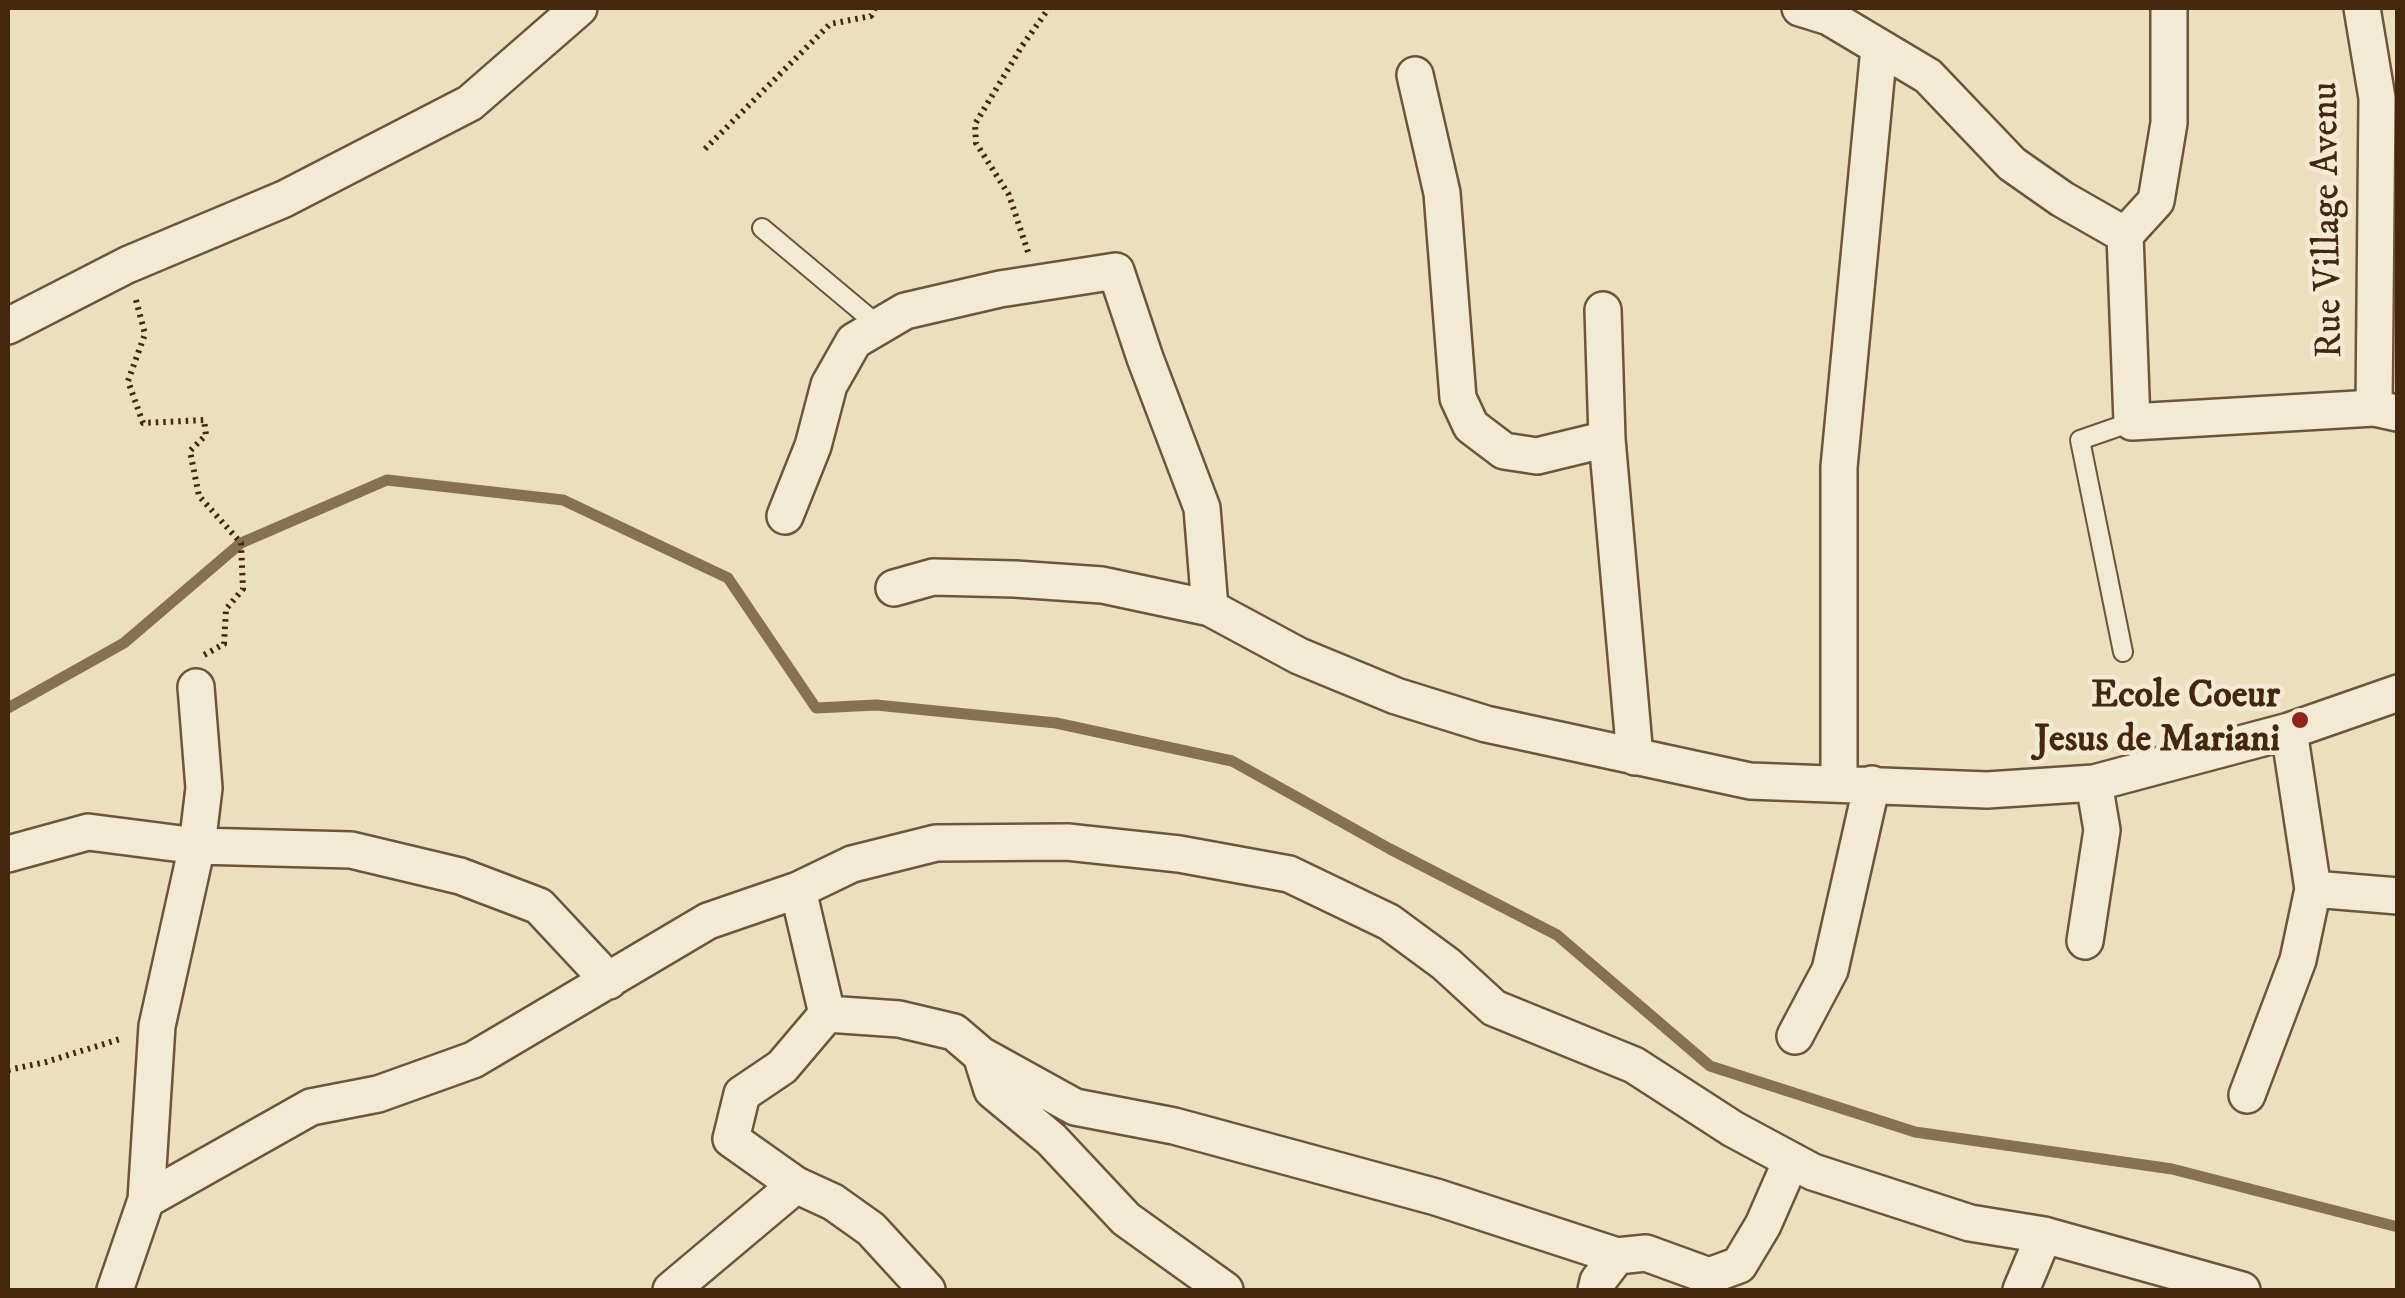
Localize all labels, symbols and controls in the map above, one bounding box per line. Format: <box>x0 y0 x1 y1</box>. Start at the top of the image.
street label: Rue Village Avenu <box>2305 82 2355 358</box>
place label: Ecole Coeur Jesus de Mariani <box>2034 675 2280 764</box>
marker: Ecole Coeur Jesus de Mariani <box>2289 709 2311 731</box>

